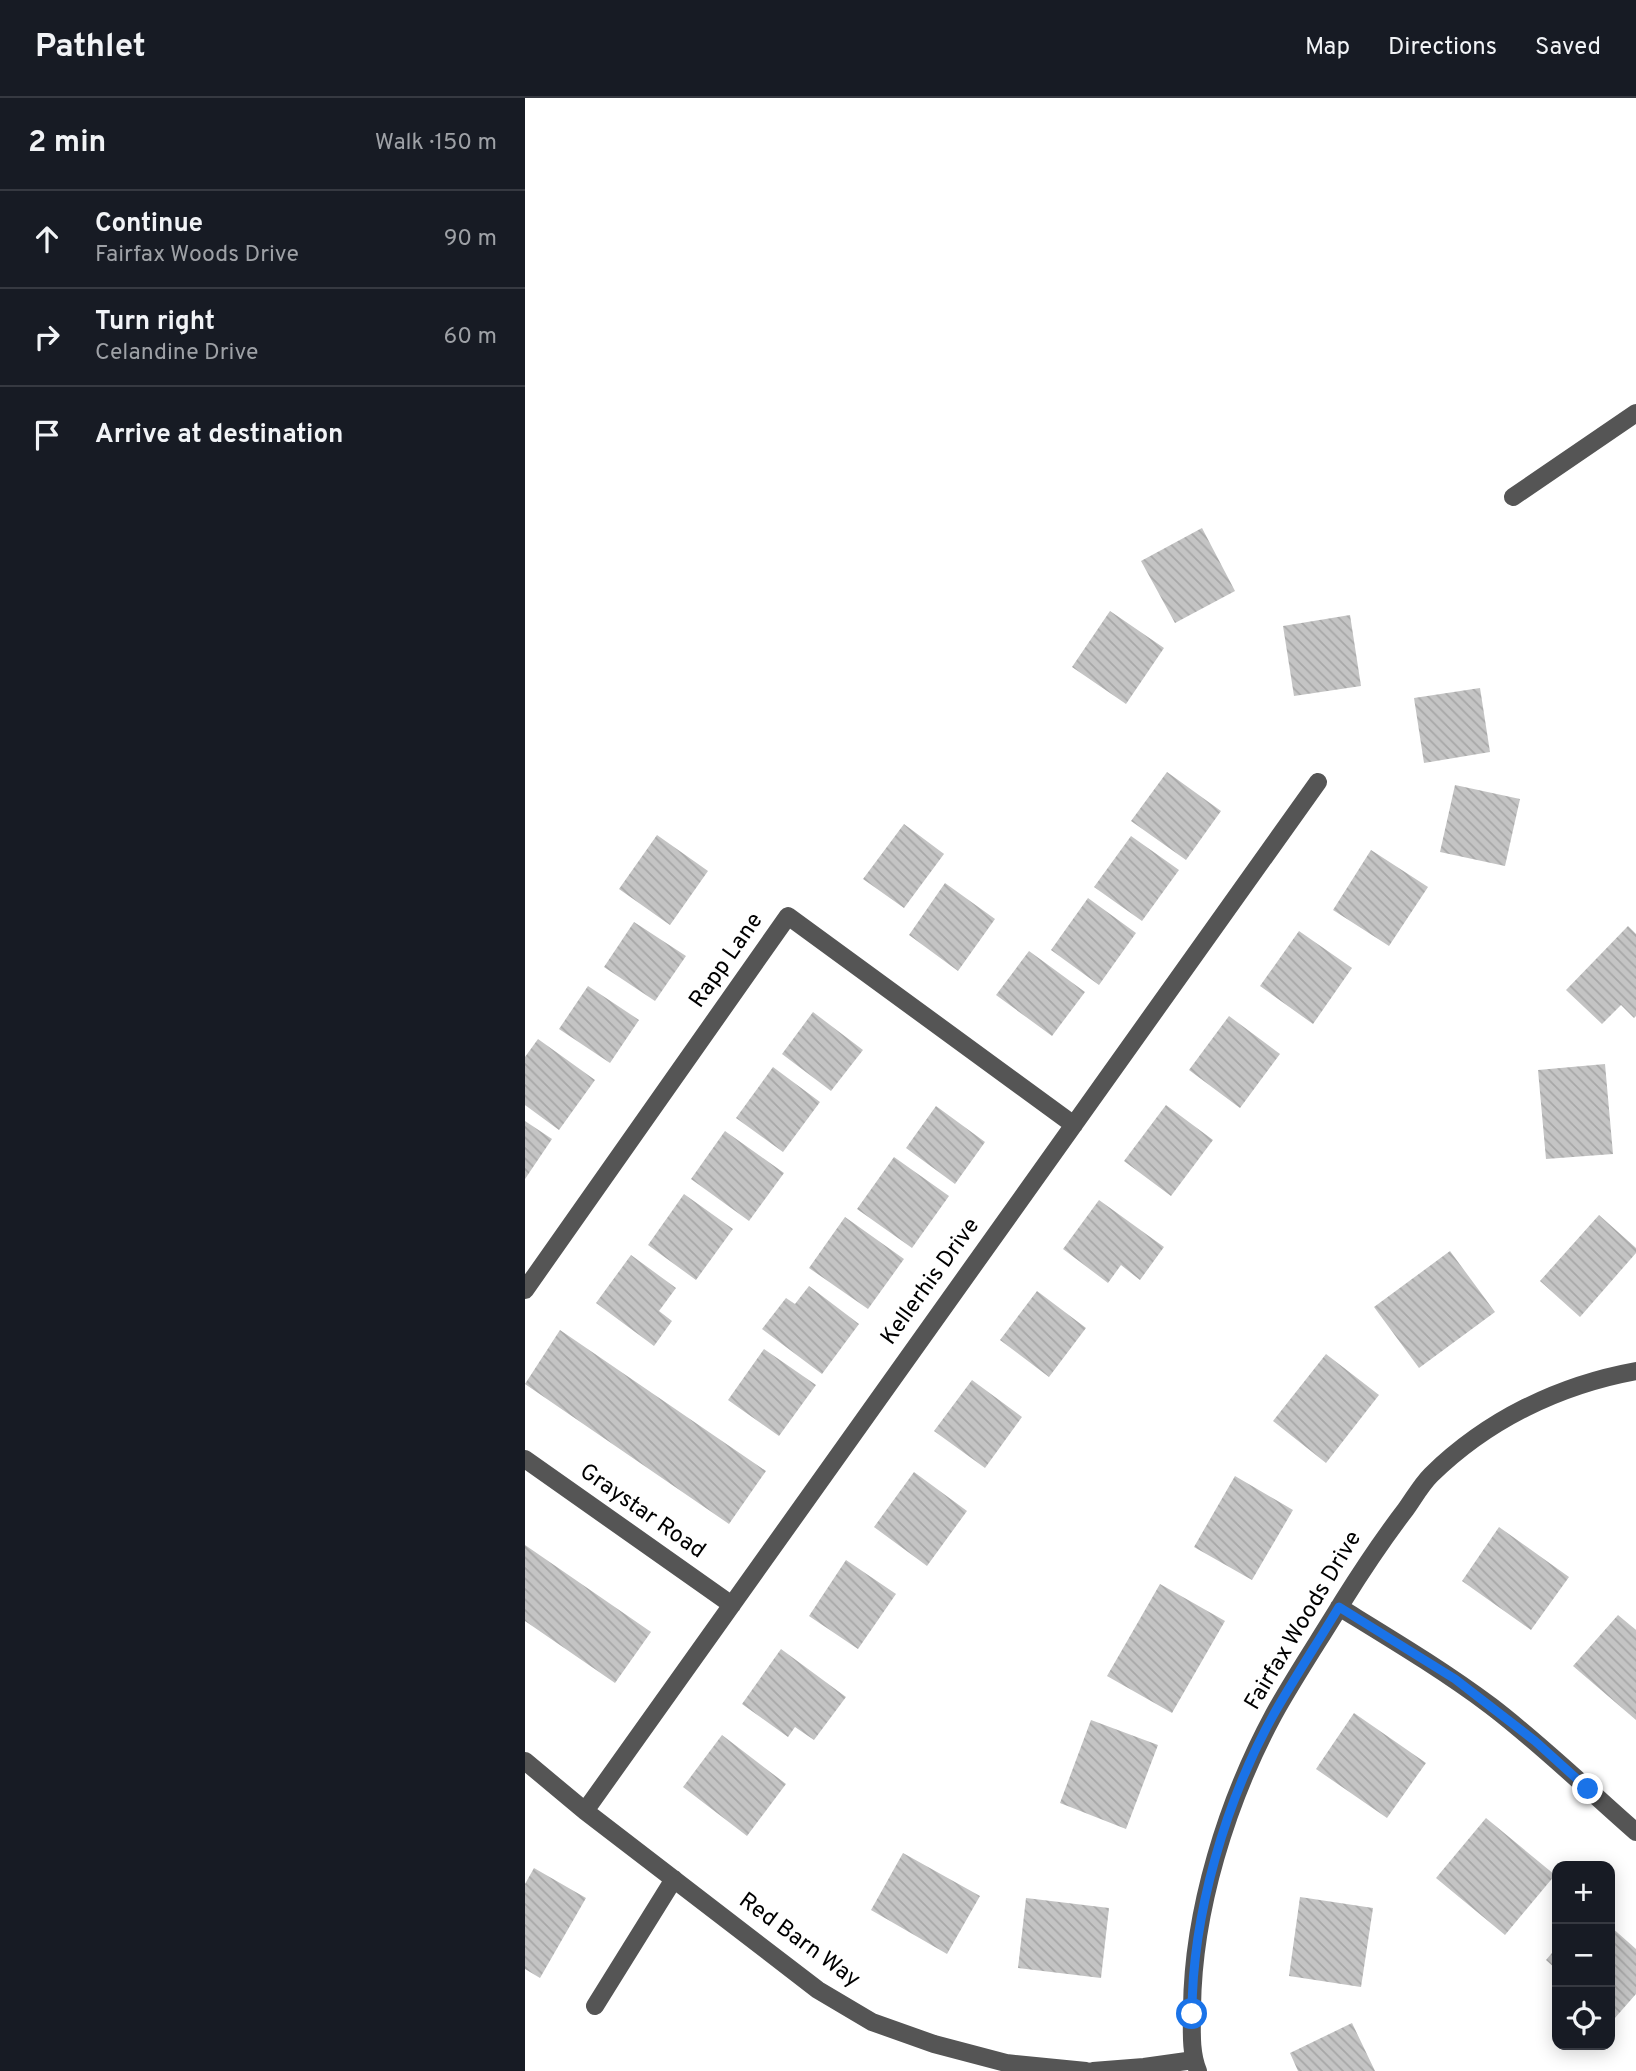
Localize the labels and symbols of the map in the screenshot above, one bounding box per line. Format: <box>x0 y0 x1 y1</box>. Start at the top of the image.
street label: Rapp Lane <box>684 908 770 1014</box>
street label: Kellerhis Drive <box>875 1213 987 1351</box>
street label: Graystar Road <box>573 1458 711 1566</box>
street label: Fairfax Woods Drive <box>1239 1526 1369 1716</box>
route end <box>1572 1773 1603 1804</box>
street label: Red Barn Way <box>733 1887 865 1995</box>
route start <box>1176 1998 1207 2029</box>

